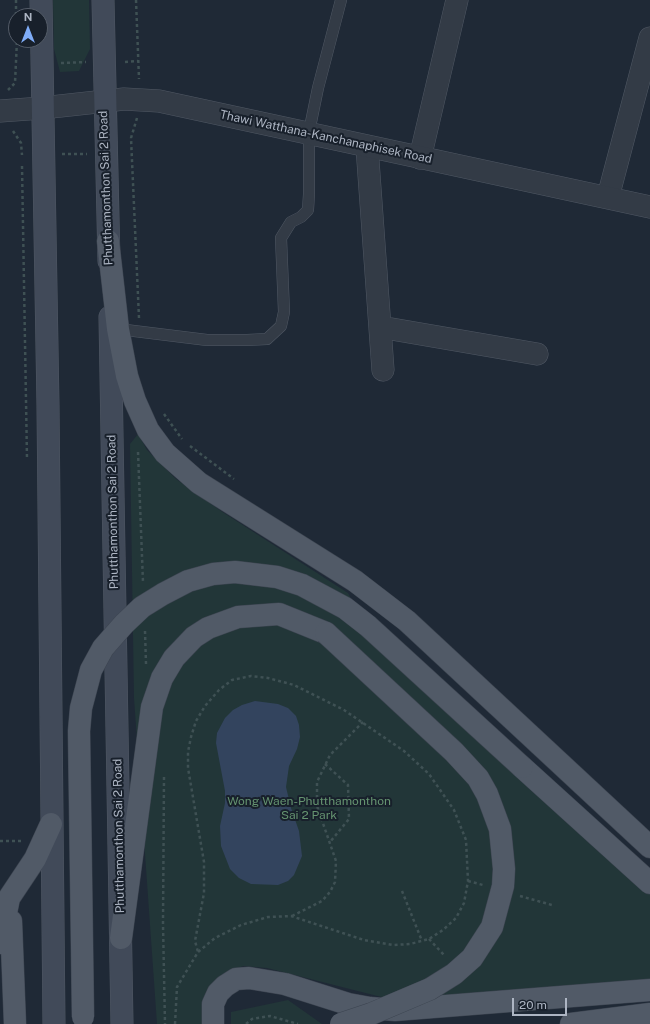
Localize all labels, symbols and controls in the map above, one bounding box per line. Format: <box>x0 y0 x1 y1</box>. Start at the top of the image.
north arrow <box>8 8 48 48</box>
text: N <box>24 11 32 23</box>
street label: Thawi Watthana-Kanchanaphisek Road <box>219 107 433 167</box>
street label: Phutthamonthon Sai 2 Road <box>96 110 116 266</box>
street label: Phutthamonthon Sai 2 Road <box>104 434 122 590</box>
street label: Phutthamonthon Sai 2 Road <box>110 758 128 914</box>
park label: Wong Waen-Phutthamonthon Sai 2 Park <box>227 794 391 822</box>
scale bar <box>514 990 569 1016</box>
text: 20 m <box>519 998 547 1012</box>

